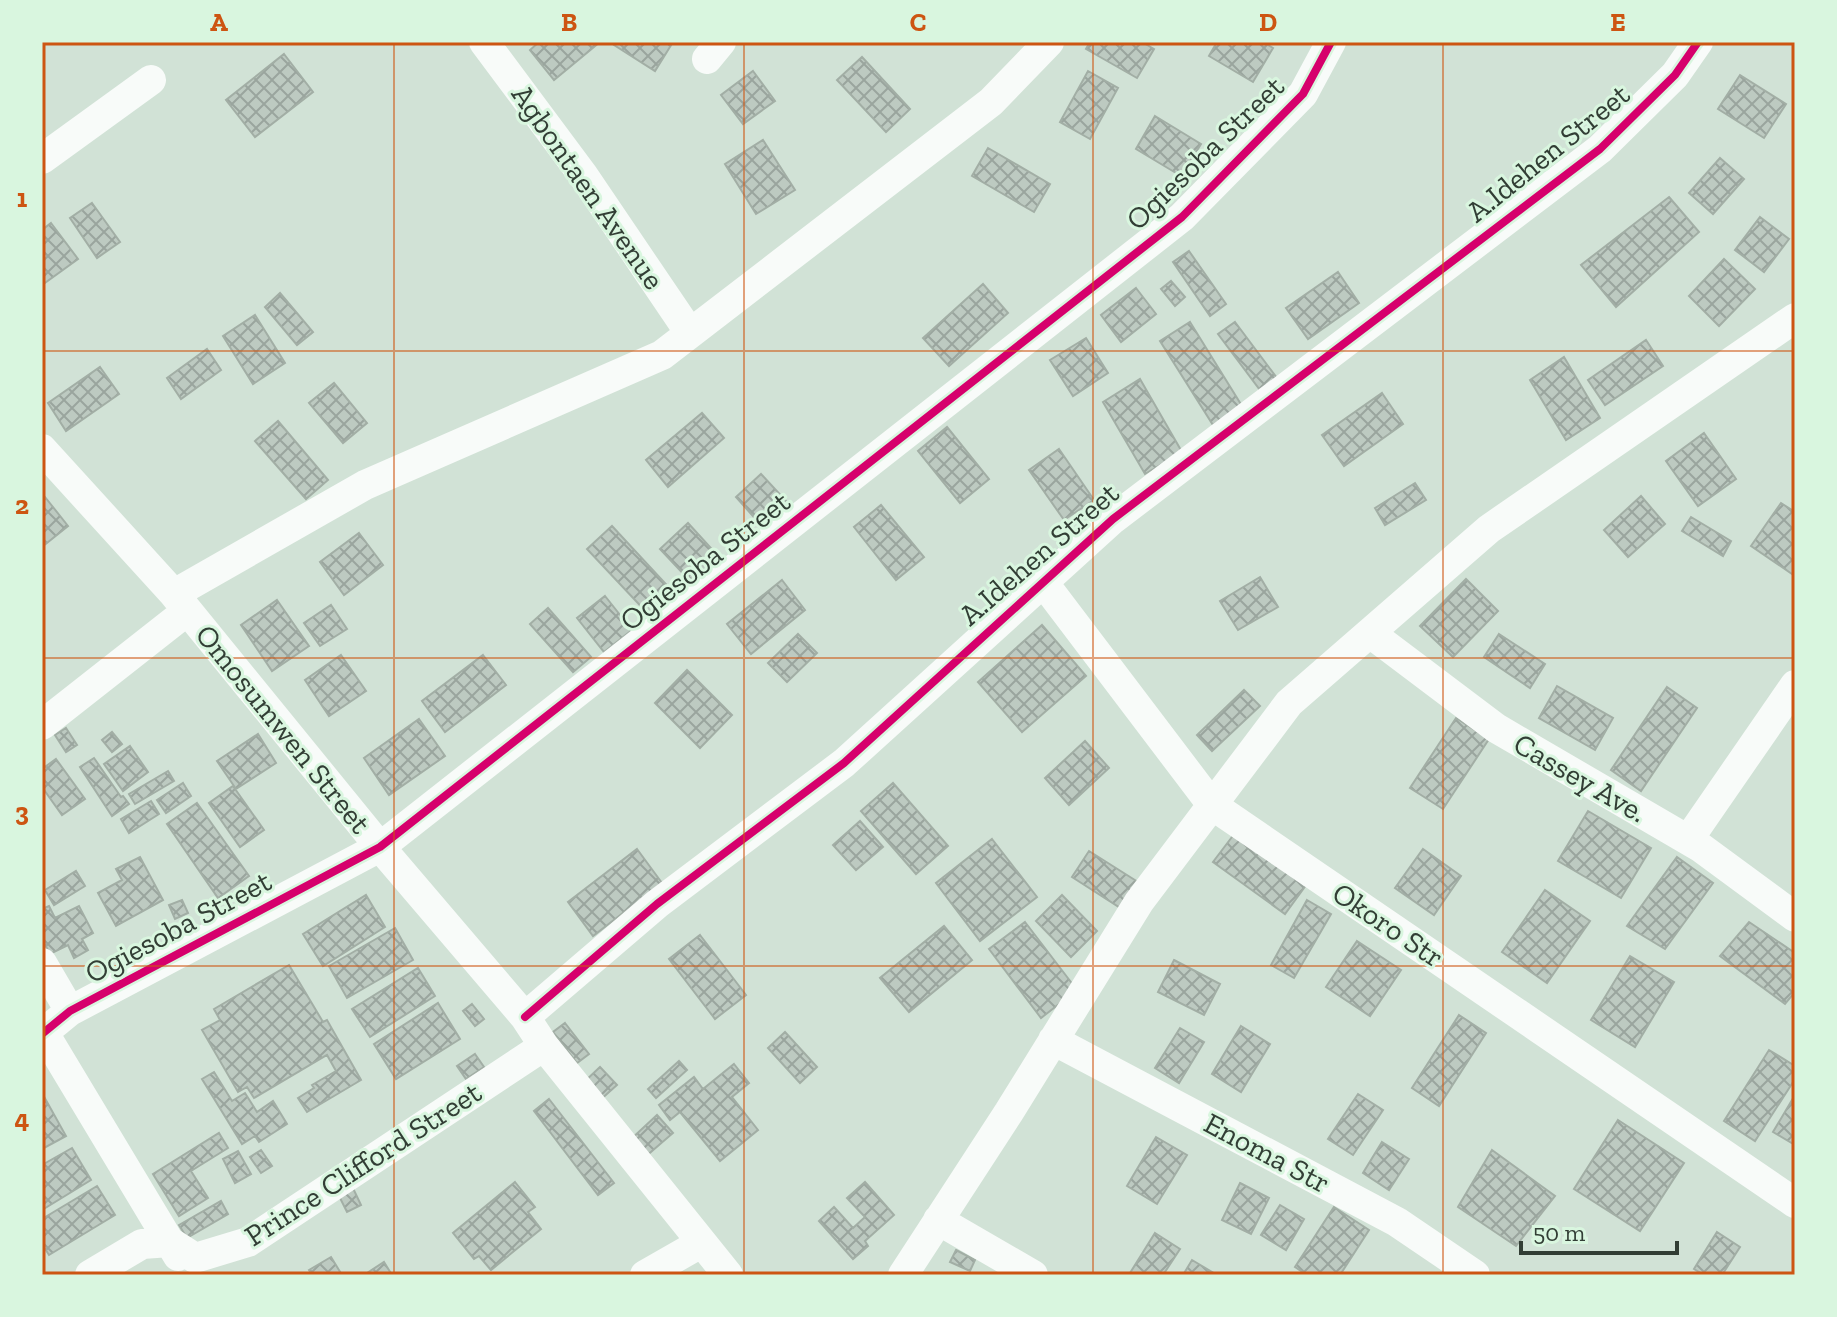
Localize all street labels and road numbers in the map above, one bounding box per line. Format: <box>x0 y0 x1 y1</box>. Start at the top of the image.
street label: Ogiesoba Street <box>1119 69 1291 237</box>
street label: A.Idehen Street <box>1459 76 1637 230</box>
street label: Agbontaen Avenue <box>504 78 672 296</box>
street label: A.Idehen Street <box>952 475 1126 633</box>
street label: Ogiesoba Street <box>613 483 797 639</box>
street label: Omosumwen Street <box>188 617 378 841</box>
street label: Cassey Ave. <box>1507 726 1653 830</box>
street label: Ogiesoba Street <box>79 863 277 991</box>
street label: Okoro Str <box>1325 875 1451 975</box>
street label: Prince Clifford Street <box>238 1074 488 1254</box>
street label: Enoma Str <box>1198 1105 1336 1201</box>

